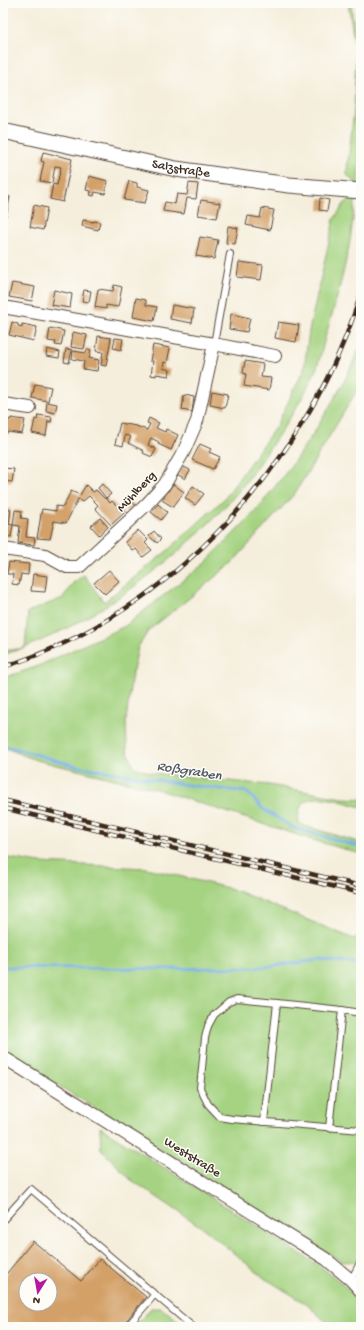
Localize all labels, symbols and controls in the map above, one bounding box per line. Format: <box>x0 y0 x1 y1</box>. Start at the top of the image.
street label: Salzstraße <box>151 156 211 181</box>
street label: Mühlberg <box>114 468 160 516</box>
water label: Roßgraben <box>156 759 223 786</box>
street label: Weststraße <box>161 1135 224 1182</box>
north arrow <box>18 1272 58 1312</box>
text: N <box>32 1293 41 1306</box>

